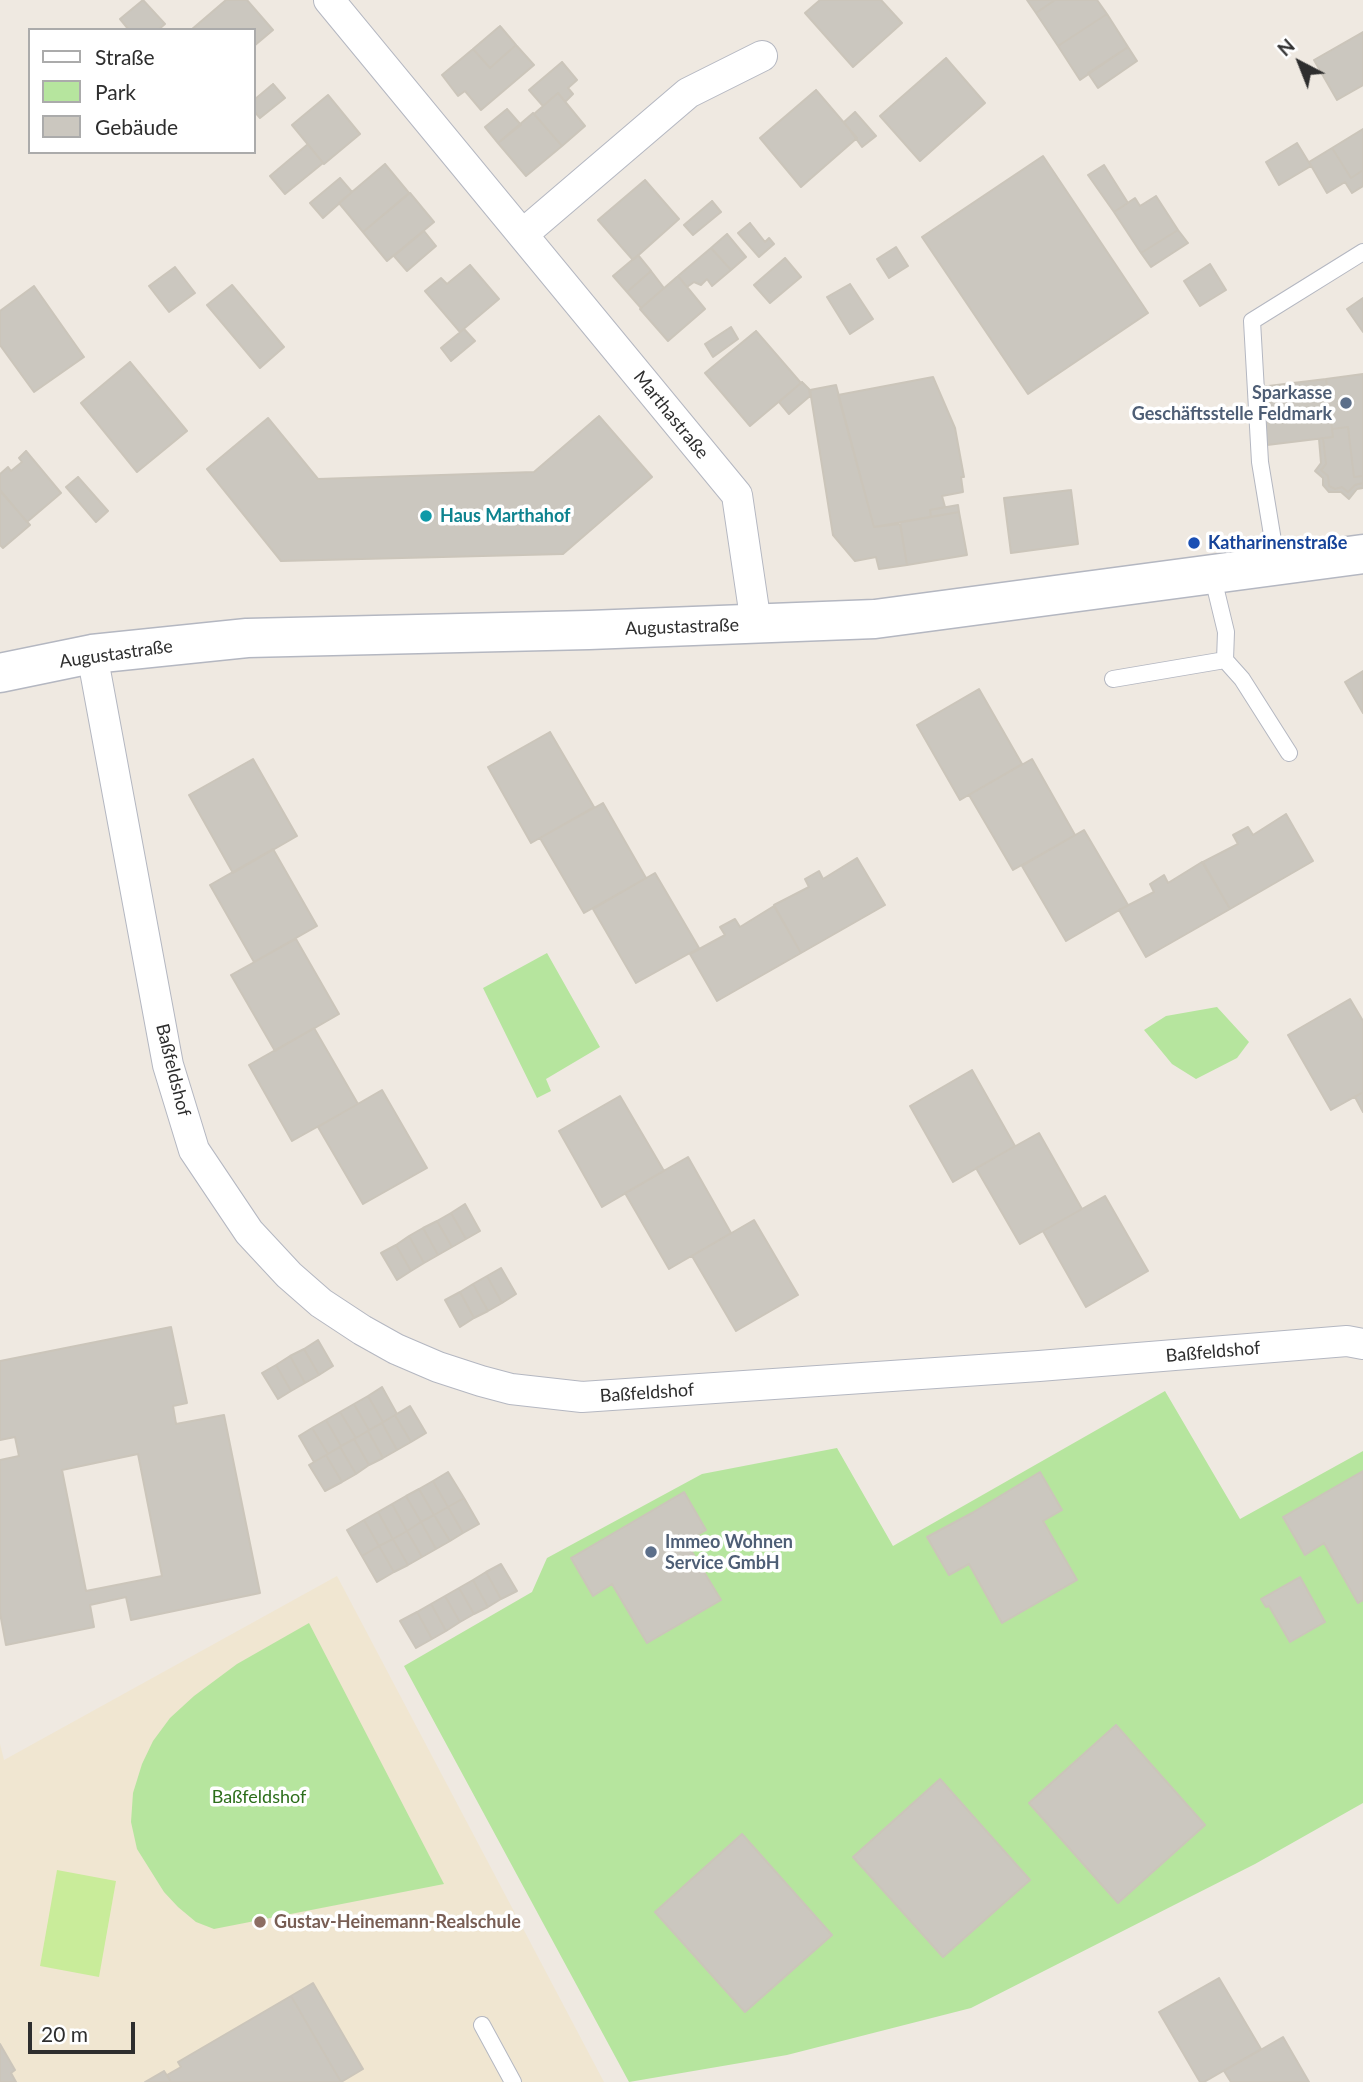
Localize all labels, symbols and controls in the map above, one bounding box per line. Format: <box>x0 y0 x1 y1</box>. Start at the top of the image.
legend <box>28 28 256 154</box>
north arrow <box>1265 28 1335 98</box>
text: N <box>1272 34 1299 60</box>
text: Straße <box>95 44 155 69</box>
text: Park <box>95 79 136 104</box>
text: Gebäude <box>95 114 178 139</box>
street label: Marthastraße <box>629 367 713 463</box>
place label: Sparkasse Geschäftsstelle Feldmark <box>1132 382 1332 424</box>
marker: Sparkasse Geschäftsstelle Feldmark <box>1338 395 1354 411</box>
place label: Haus Marthahof <box>440 505 571 527</box>
marker: Haus Marthahof <box>418 508 434 524</box>
place label: Katharinenstraße <box>1208 532 1347 554</box>
marker: Katharinenstraße <box>1186 535 1202 551</box>
street label: Augustastraße <box>625 614 739 640</box>
street label: Augustastraße <box>58 635 174 673</box>
street label: Baßfeldshof <box>151 1021 195 1119</box>
street label: Baßfeldshof <box>1165 1337 1261 1367</box>
street label: Baßfeldshof <box>599 1379 695 1407</box>
place label: Immeo Wohnen Service GmbH <box>665 1531 793 1574</box>
marker: Immeo Wohnen Service GmbH <box>643 1544 659 1560</box>
park label: Baßfeldshof <box>212 1786 306 1808</box>
place label: Gustav-Heinemann-Realschule <box>274 1911 521 1933</box>
marker: Gustav-Heinemann-Realschule <box>252 1914 268 1930</box>
scale bar <box>32 2008 138 2052</box>
text: 20 m <box>41 2021 88 2046</box>

